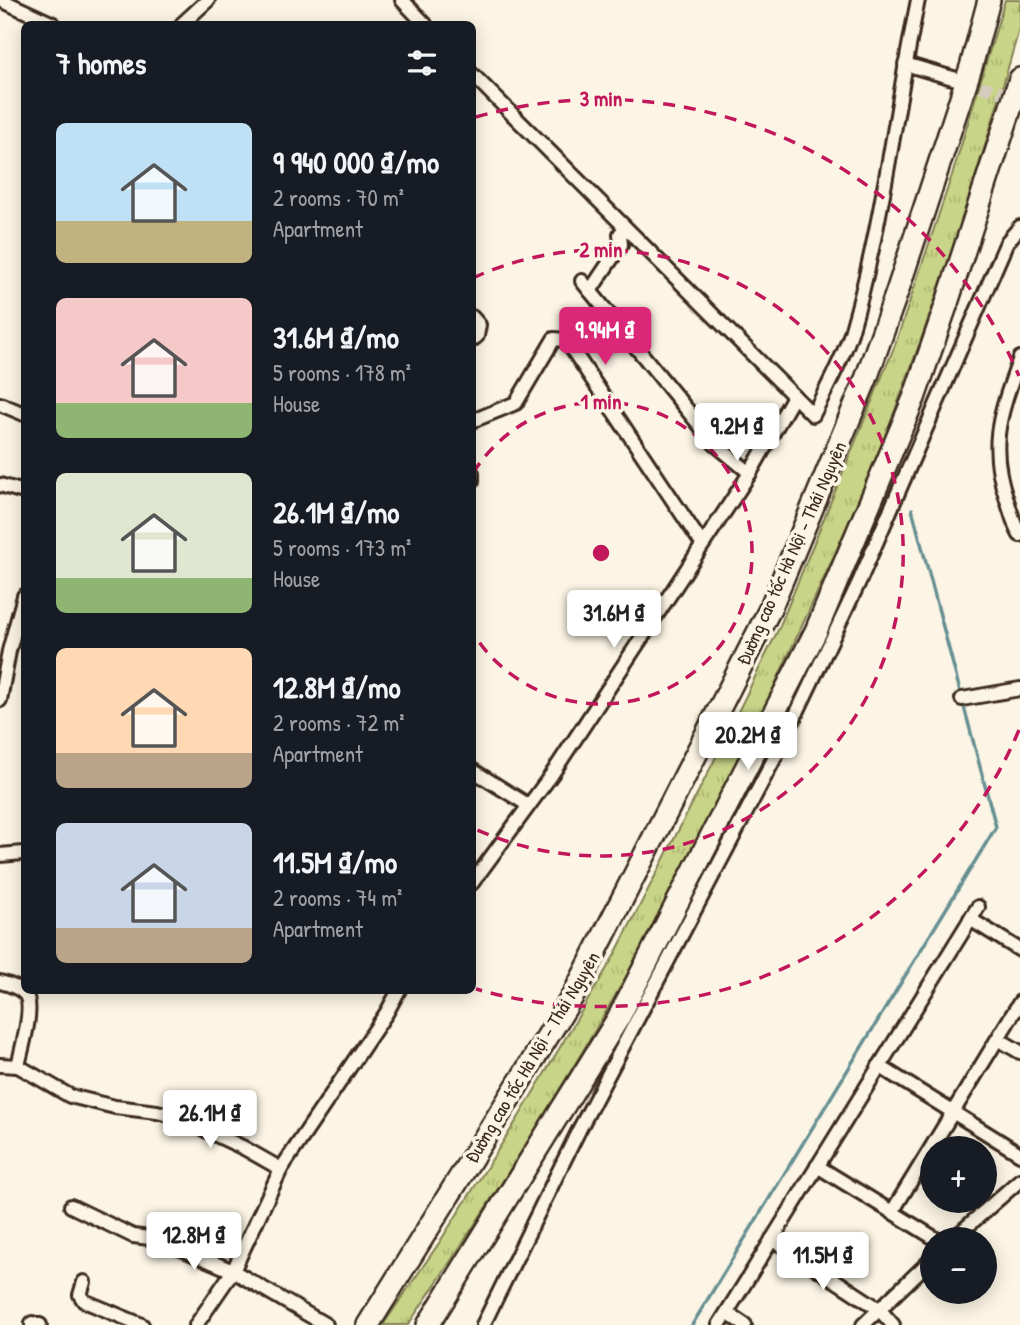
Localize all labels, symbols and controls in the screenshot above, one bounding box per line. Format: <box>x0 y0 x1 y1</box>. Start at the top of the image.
text: 7 homes <box>56 43 146 83</box>
icon: filters <box>403 44 441 82</box>
text: 3 min <box>580 84 622 113</box>
text: 9 940 000 ₫/mo <box>273 142 439 182</box>
icon: home <box>112 151 196 235</box>
text: 2 rooms · 70 m² <box>273 182 404 213</box>
text: Apartment <box>273 213 363 244</box>
text: 2 min <box>579 235 623 264</box>
pin: 9.94M ₫ <box>540 308 670 367</box>
text: 9.94M ₫ <box>575 314 635 345</box>
text: 31.6M ₫/mo <box>273 317 399 357</box>
icon: home <box>112 326 196 410</box>
text: 5 rooms · 178 m² <box>273 357 411 388</box>
text: 1 min <box>581 387 621 416</box>
text: House <box>273 388 320 419</box>
pin: 9.2M ₫ <box>680 404 794 463</box>
text: 9.2M ₫ <box>710 410 764 441</box>
street label: Đường cao tốc Hà Nội - Thái Nguyên <box>730 437 852 669</box>
text: 26.1M ₫/mo <box>273 492 399 532</box>
icon: home <box>112 501 196 585</box>
text: 5 rooms · 173 m² <box>273 532 411 563</box>
centre of rings <box>589 541 613 565</box>
text: House <box>273 563 320 594</box>
pin: 31.6M ₫ <box>549 590 679 650</box>
text: 31.6M ₫ <box>583 597 645 628</box>
text: 12.8M ₫/mo <box>273 667 400 707</box>
icon: home <box>112 676 196 760</box>
text: 2 rooms · 72 m² <box>273 707 405 738</box>
pin: 20.2M ₫ <box>683 712 813 772</box>
text: 20.2M ₫ <box>715 719 781 750</box>
text: Apartment <box>273 738 363 769</box>
text: 11.5M ₫/mo <box>273 842 397 882</box>
icon: home <box>112 851 196 935</box>
text: 2 rooms · 74 m² <box>273 882 402 913</box>
text: Apartment <box>273 913 363 944</box>
street label: Đường cao tốc Hà Nội - Thái Nguyên <box>458 946 606 1168</box>
pin: 26.1M ₫ <box>145 1090 275 1150</box>
text: 26.1M ₫ <box>179 1097 241 1128</box>
map controls <box>920 1136 997 1304</box>
button: + <box>920 1136 997 1213</box>
pin: 12.8M ₫ <box>129 1212 259 1272</box>
text: 12.8M ₫ <box>162 1219 226 1250</box>
button: − <box>920 1227 997 1304</box>
pin: 11.5M ₫ <box>758 1232 888 1292</box>
text: 11.5M ₫ <box>793 1239 853 1270</box>

